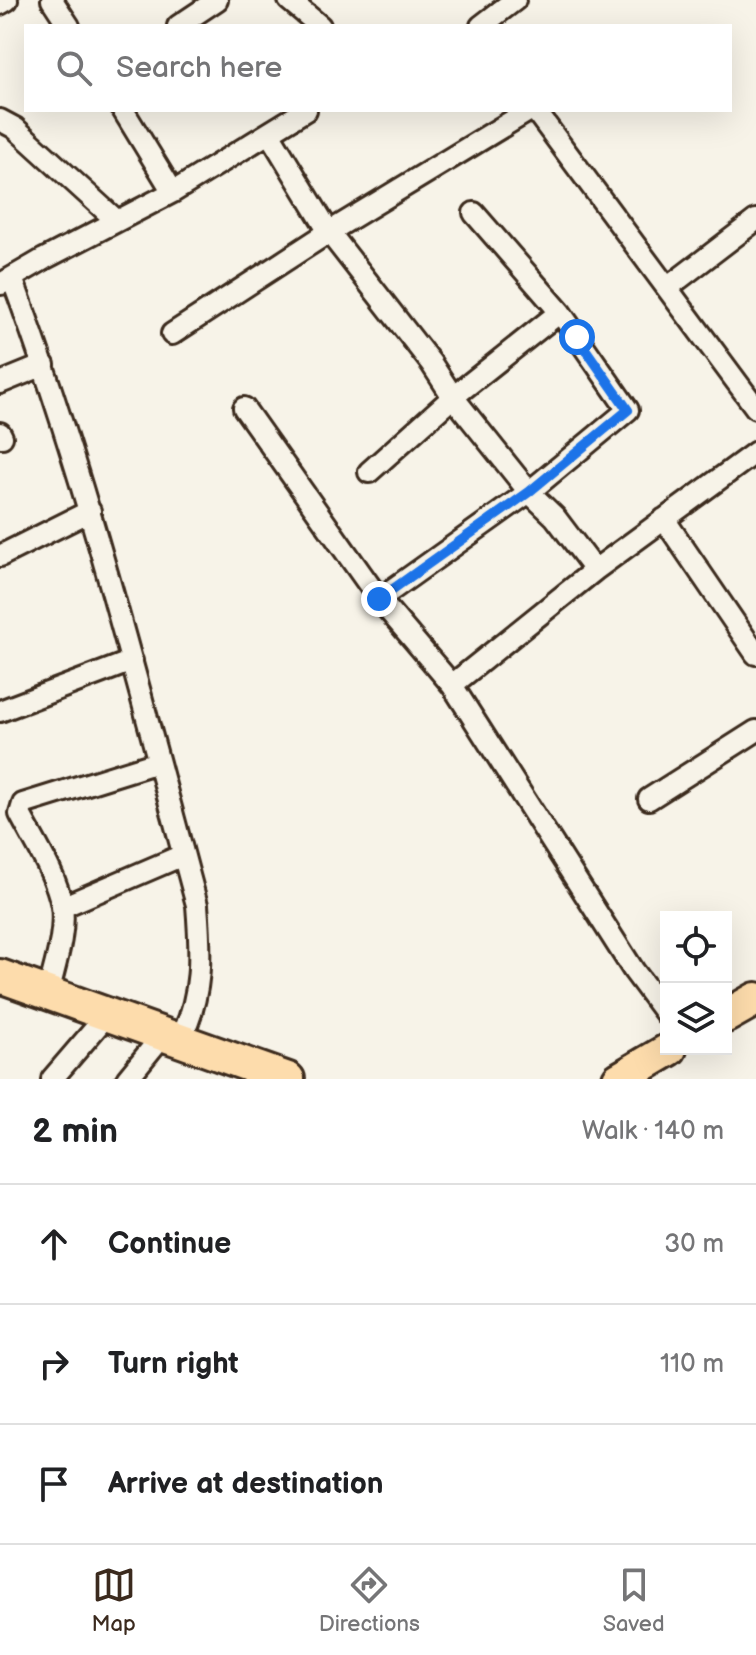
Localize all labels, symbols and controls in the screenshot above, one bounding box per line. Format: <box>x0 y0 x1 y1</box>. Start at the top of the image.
search box <box>24 24 732 112</box>
icon: search <box>52 46 96 90</box>
text: Search here <box>116 50 282 86</box>
route start <box>559 319 595 355</box>
route end <box>361 581 397 617</box>
map controls <box>660 911 732 1055</box>
button: locate <box>660 911 732 983</box>
button: layers <box>660 983 732 1055</box>
text: 2 min <box>32 1111 118 1152</box>
text: Walk · 140 m <box>582 1116 724 1147</box>
icon: ahead <box>32 1222 76 1266</box>
text: Continue <box>108 1226 231 1262</box>
text: 30 m <box>664 1229 724 1260</box>
icon: right <box>32 1342 76 1386</box>
text: Turn right <box>108 1346 239 1382</box>
text: 110 m <box>660 1349 724 1380</box>
icon: arrive <box>32 1462 76 1506</box>
text: Arrive at destination <box>108 1466 384 1502</box>
tab: Map <box>91 1563 136 1638</box>
tab: Directions <box>319 1563 420 1638</box>
tab: Saved <box>603 1563 665 1638</box>

